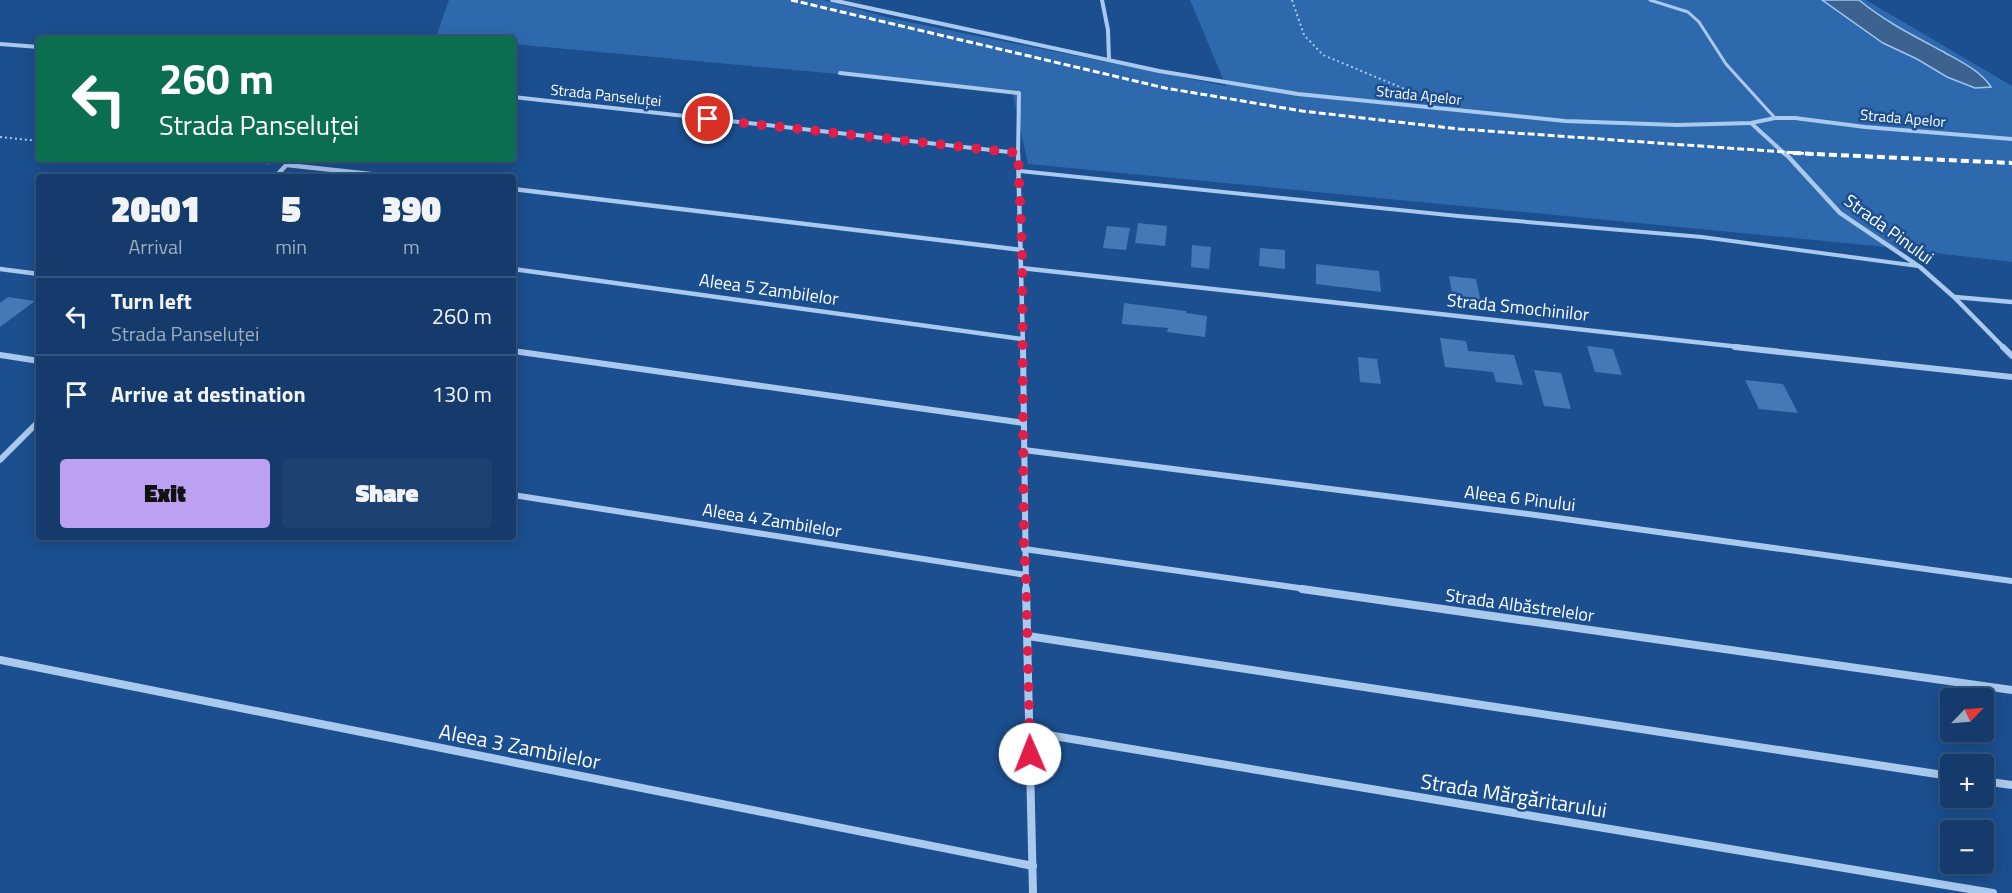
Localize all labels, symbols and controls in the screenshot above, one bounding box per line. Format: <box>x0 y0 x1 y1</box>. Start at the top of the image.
text: 260 m <box>159 46 274 110</box>
icon: left <box>60 60 138 138</box>
street label: Strada Panseluței <box>549 78 663 112</box>
street label: Strada Apelor <box>1375 79 1463 111</box>
pin <box>682 93 733 144</box>
icon: arrive <box>691 102 724 135</box>
street label: Strada Apelor <box>1859 103 1947 133</box>
text: Strada Panseluței <box>159 104 359 145</box>
text: 20:01 <box>111 181 200 236</box>
text: 5 <box>281 181 301 236</box>
text: 390 <box>382 181 441 236</box>
street label: Strada Pinului <box>1839 187 1939 271</box>
text: Arrival <box>128 231 183 262</box>
text: min <box>275 231 307 262</box>
text: m <box>403 231 420 262</box>
street label: Aleea 5 Zambilelor <box>698 266 840 312</box>
text: Turn left <box>111 284 192 318</box>
street label: Strada Smochinilor <box>1446 286 1590 328</box>
text: 260 m <box>432 299 492 333</box>
icon: left <box>60 300 93 333</box>
text: Strada Panseluței <box>111 318 259 349</box>
text: Arrive at destination <box>111 377 306 411</box>
text: 130 m <box>432 377 492 411</box>
icon: arrive <box>60 378 93 411</box>
button: Exit <box>60 459 270 528</box>
button: Share <box>282 459 492 528</box>
street label: Aleea 6 Pinului <box>1463 478 1577 518</box>
street label: Aleea 4 Zambilelor <box>701 496 843 544</box>
street label: Strada Albăstrelelor <box>1444 581 1596 629</box>
north arrow <box>1940 688 1994 742</box>
map controls <box>1940 688 1994 874</box>
street label: Aleea 3 Zambilelor <box>437 715 603 777</box>
position arrow <box>998 722 1062 786</box>
button: + <box>1940 754 1994 808</box>
street label: Strada Mărgăritarului <box>1419 764 1609 826</box>
button: − <box>1940 820 1994 874</box>

